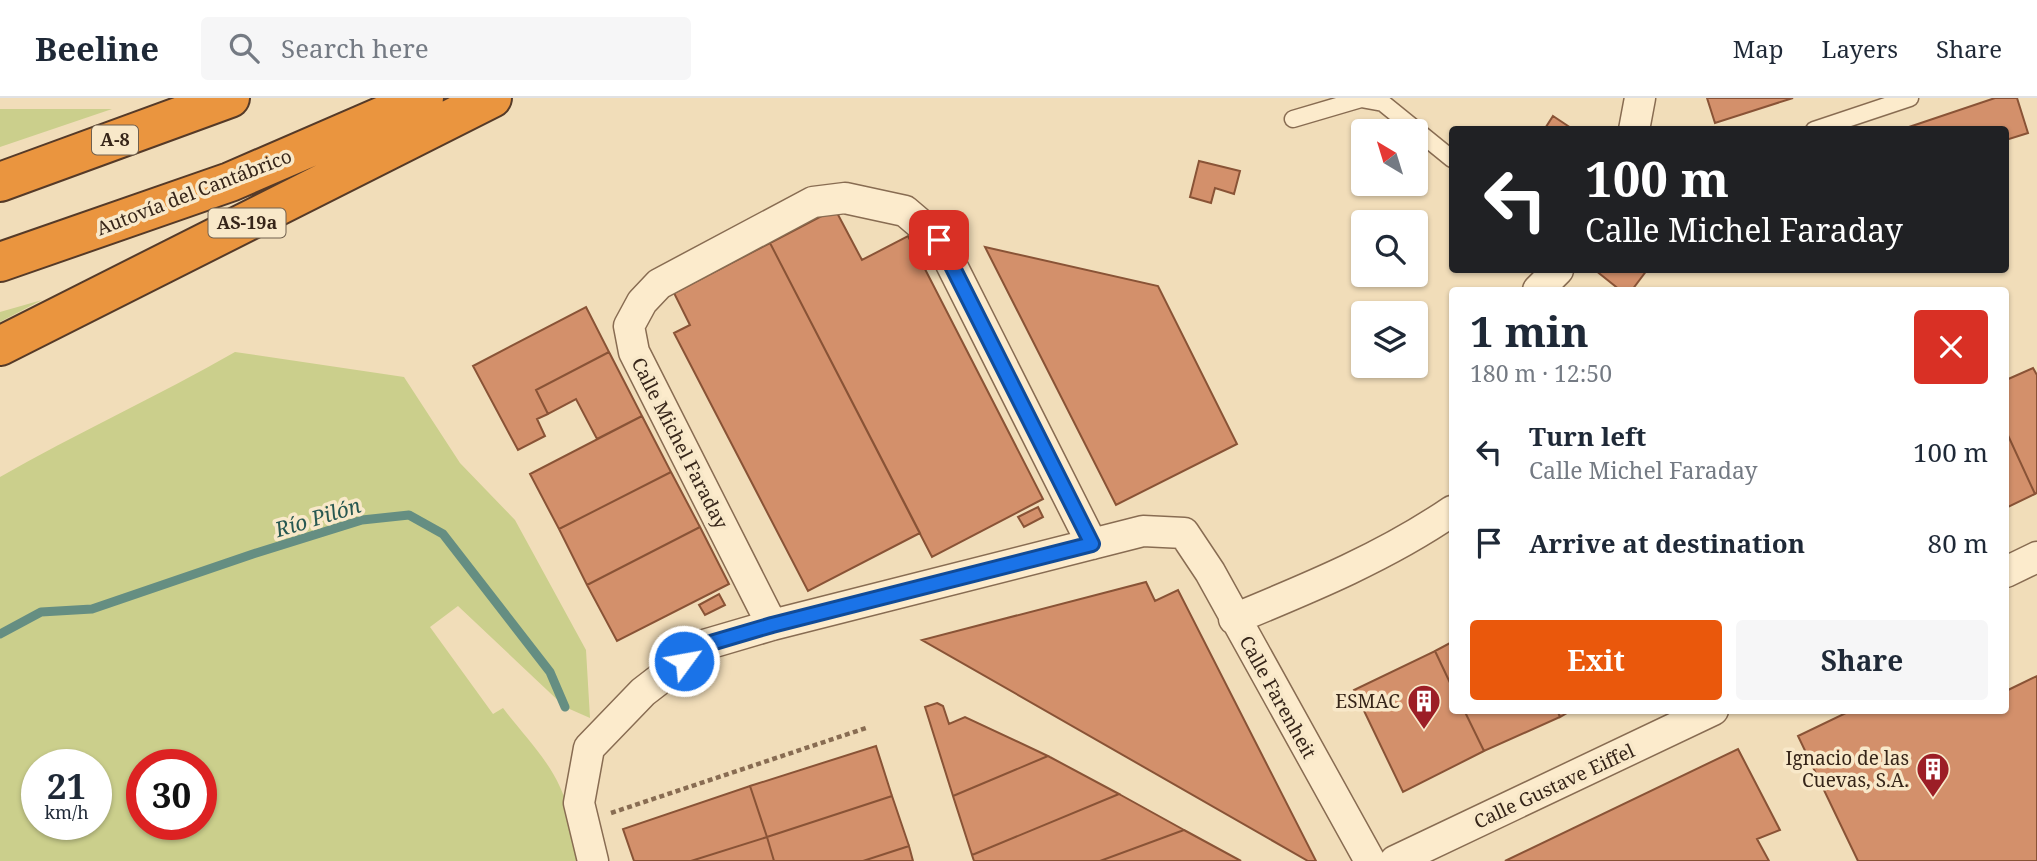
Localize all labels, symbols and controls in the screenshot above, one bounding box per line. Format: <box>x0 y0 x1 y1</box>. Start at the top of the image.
search box <box>201 17 691 80</box>
text: Beeline <box>35 26 159 71</box>
icon: search <box>225 29 263 67</box>
text: Search here <box>281 30 429 66</box>
text: Map <box>1733 32 1784 65</box>
text: Layers <box>1822 32 1898 65</box>
text: Share <box>1936 32 2002 65</box>
north arrow <box>1351 119 1428 196</box>
map controls <box>1351 119 1428 378</box>
road number: A-8 <box>92 126 138 154</box>
street label: Autovía del Cantábrico <box>93 143 295 241</box>
text: 100 m <box>1585 145 1729 211</box>
icon: left <box>1470 154 1561 245</box>
road number: AS-19a <box>208 208 286 238</box>
text: Calle Michel Faraday <box>1585 208 1903 251</box>
pin <box>909 210 969 270</box>
button: search <box>1351 210 1428 287</box>
icon: arrive <box>920 221 958 259</box>
button: layers <box>1351 301 1428 378</box>
text: 1 min <box>1470 302 1589 359</box>
button: close <box>1914 310 1988 384</box>
street label: Calle Michel Faraday <box>626 353 735 533</box>
text: 180 m · 12:50 <box>1470 357 1612 389</box>
text: Turn left <box>1529 418 1646 454</box>
icon: left <box>1470 433 1508 471</box>
text: 100 m <box>1913 434 1988 470</box>
text: Calle Michel Faraday <box>1529 454 1757 486</box>
water label: Río Pilón <box>270 491 364 544</box>
icon: arrive <box>1470 524 1508 562</box>
text: Arrive at destination <box>1529 525 1805 561</box>
text: 80 m <box>1928 525 1988 561</box>
button: Exit <box>1470 620 1722 700</box>
button: Share <box>1736 620 1988 700</box>
position arrow <box>647 624 721 698</box>
street label: Calle Farenheit <box>1233 631 1323 763</box>
building icon: ESMAC <box>1405 682 1443 731</box>
place label: ESMAC <box>1335 688 1400 714</box>
street label: Calle Gustave Eiffel <box>1469 737 1639 835</box>
place label: Ignacio de las Cuevas, S.A. <box>1786 745 1909 793</box>
speed limit sign: 30 <box>126 749 217 840</box>
building icon: Ignacio de las Cuevas, S.A. <box>1914 750 1952 799</box>
text: 21 <box>47 762 86 809</box>
text: km/h <box>44 800 89 824</box>

